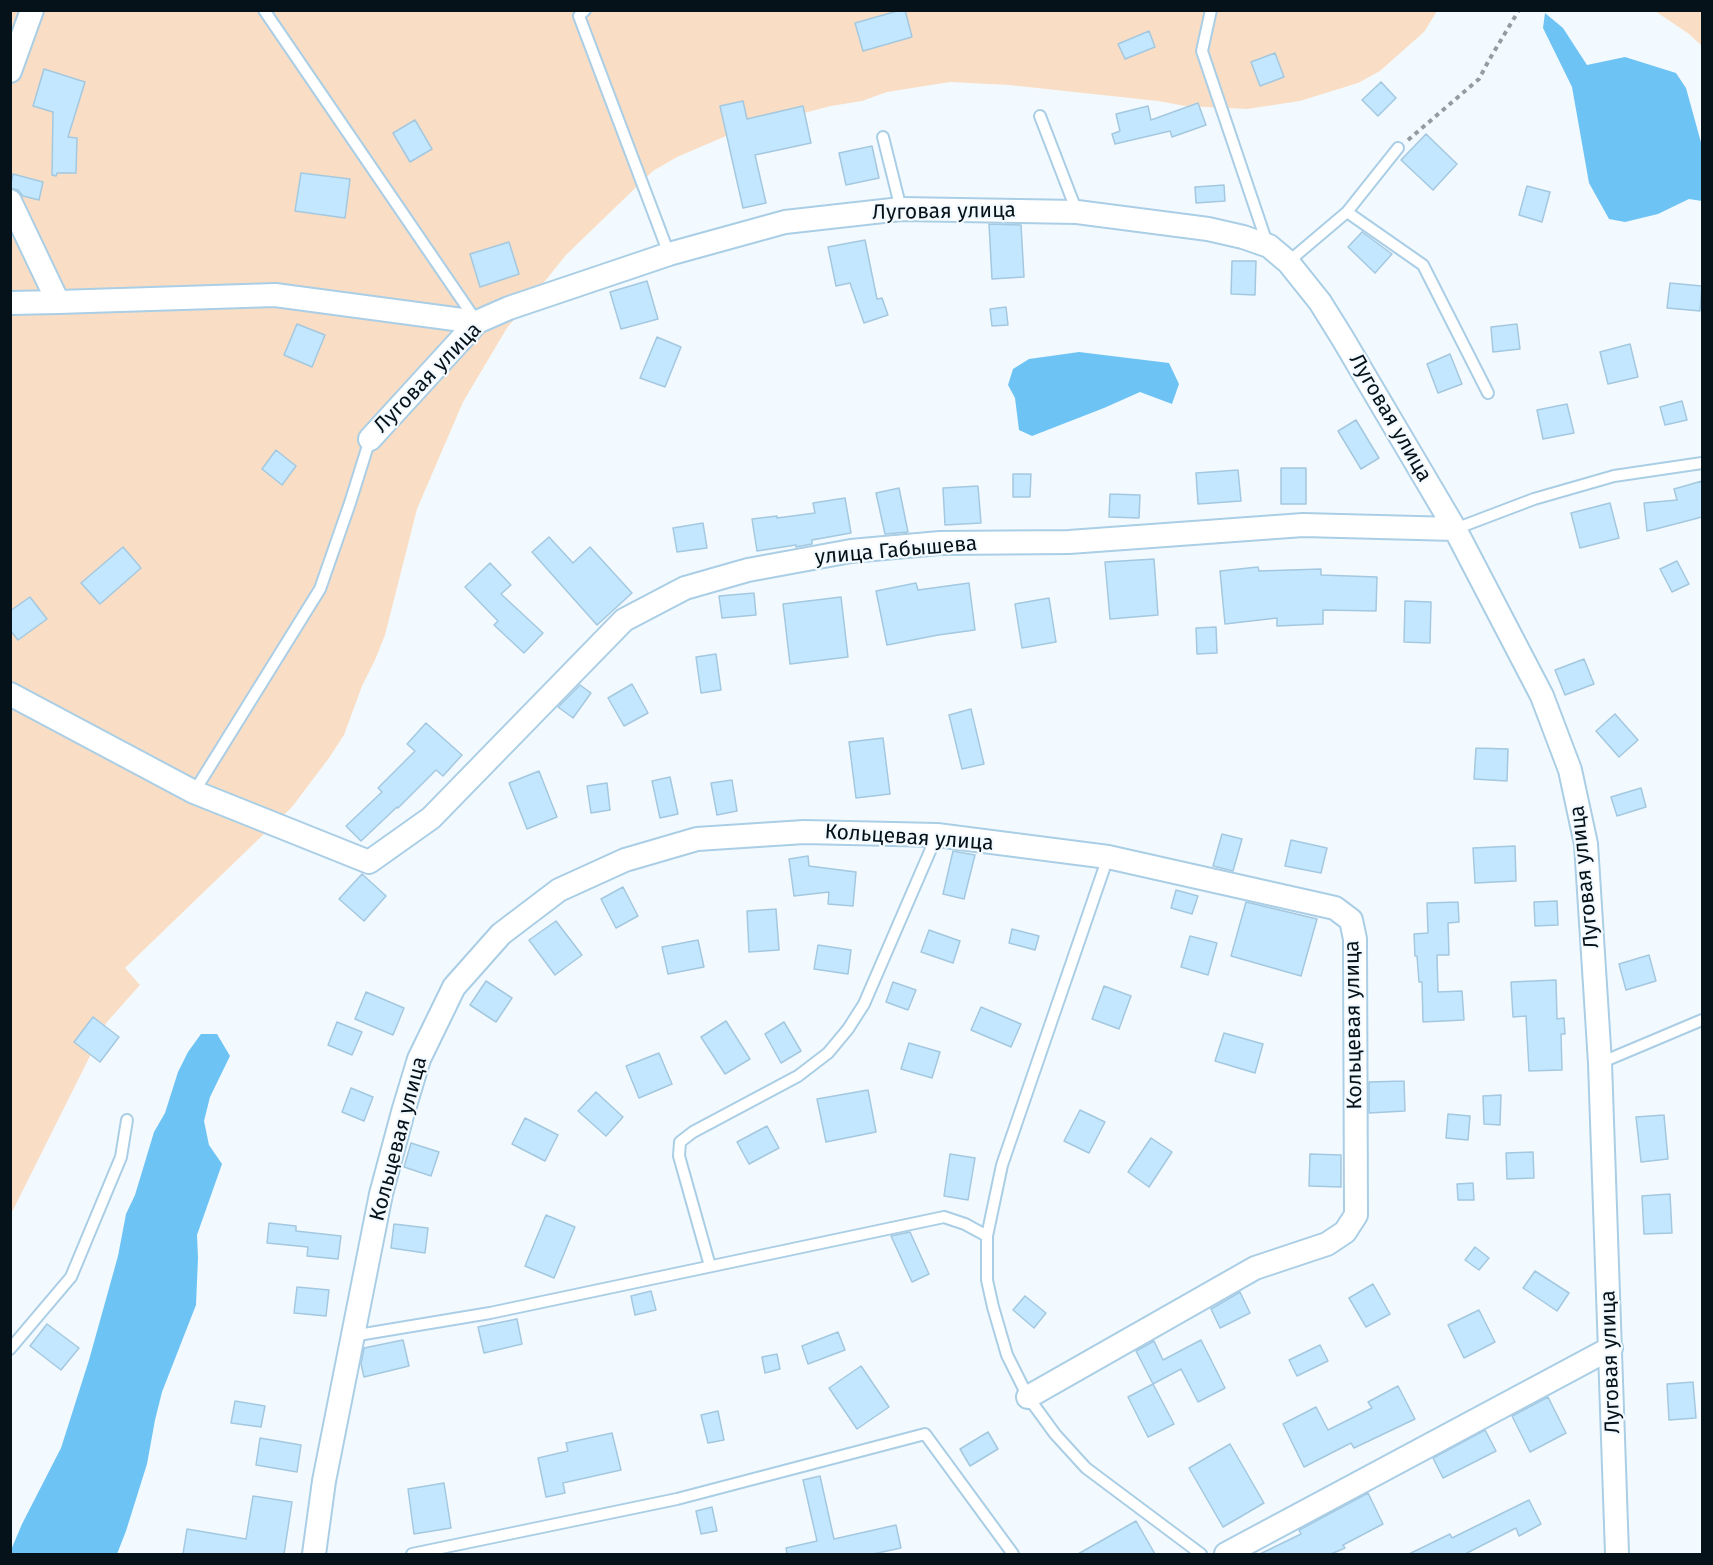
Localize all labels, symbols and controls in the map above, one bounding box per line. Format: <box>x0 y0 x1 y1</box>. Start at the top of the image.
street label: Луговая улица <box>872 198 1016 226</box>
street label: Луговая улица <box>369 318 487 438</box>
street label: Луговая улица <box>1343 350 1437 486</box>
street label: улица Габышева <box>814 531 978 571</box>
street label: Луговая улица <box>1565 804 1605 950</box>
street label: Кольцевая улица <box>824 820 994 856</box>
street label: Кольцевая улица <box>1340 940 1368 1110</box>
street label: Кольцевая улица <box>365 1054 433 1224</box>
street label: Луговая улица <box>1596 1290 1626 1434</box>

